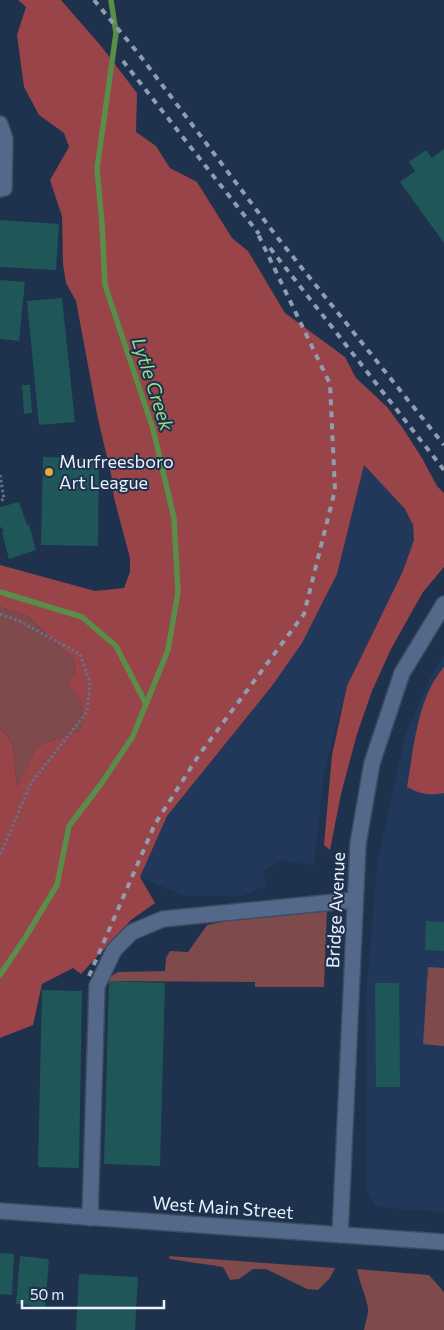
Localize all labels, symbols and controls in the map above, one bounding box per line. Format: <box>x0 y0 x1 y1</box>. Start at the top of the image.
water label: Lytle Creek <box>128 334 180 434</box>
place label: Murfreesboro Art League <box>59 450 174 493</box>
marker: Murfreesboro Art League <box>43 466 55 478</box>
street label: Bridge Avenue <box>321 851 349 969</box>
street label: West Main Street <box>152 1191 294 1223</box>
scale bar <box>22 1278 165 1310</box>
text: 50 m <box>30 1285 64 1303</box>

